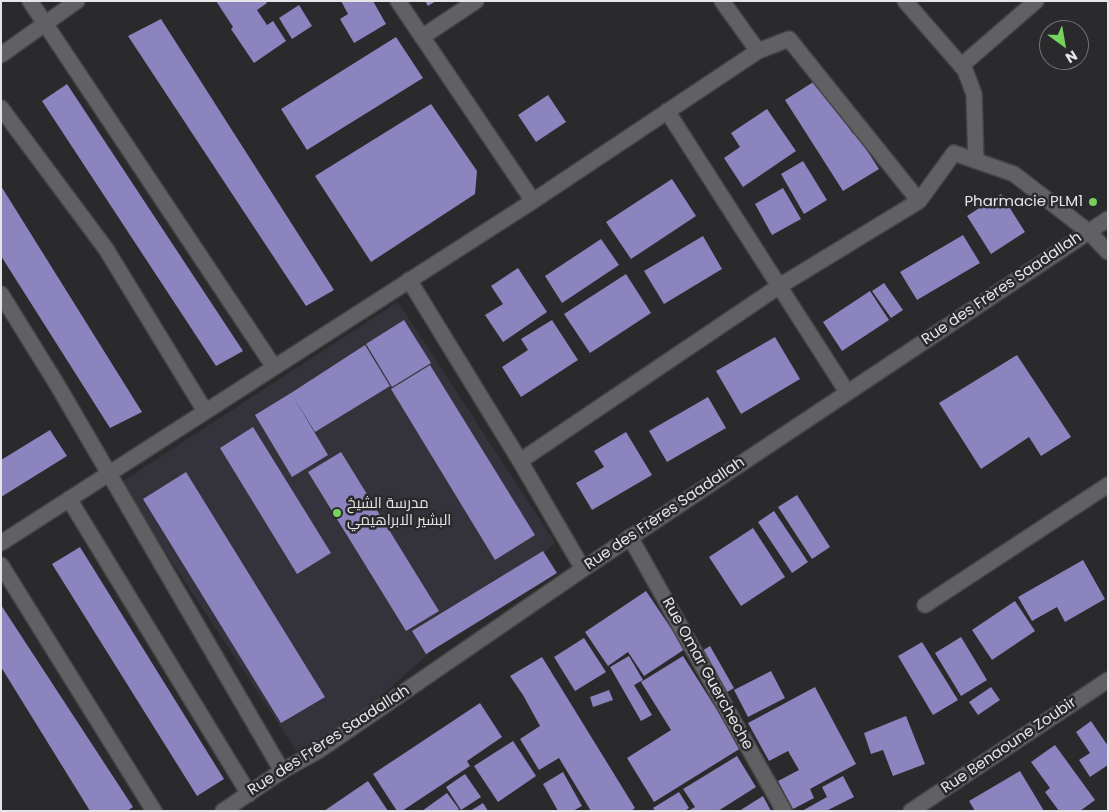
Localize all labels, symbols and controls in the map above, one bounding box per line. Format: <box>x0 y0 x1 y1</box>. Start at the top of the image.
north arrow <box>1039 20 1089 70</box>
text: N <box>1062 46 1081 68</box>
place label: Pharmacie PLM1 <box>964 193 1083 211</box>
marker: Pharmacie PLM1 <box>1087 196 1099 208</box>
street label: Rue des Frères Saadallah <box>919 229 1085 349</box>
street label: Rue des Frères Saadallah <box>582 454 748 574</box>
place label: مدرسة الشيخ البشير الابراهيمي <box>347 495 451 530</box>
marker: مدرسة الشيخ البشير الابراهيمي <box>331 507 343 519</box>
street label: Rue Omar Guercheche <box>658 595 756 753</box>
street label: Rue des Frères Saadallah <box>245 682 413 800</box>
street label: Rue Benaoune Zoubir <box>938 694 1080 798</box>

